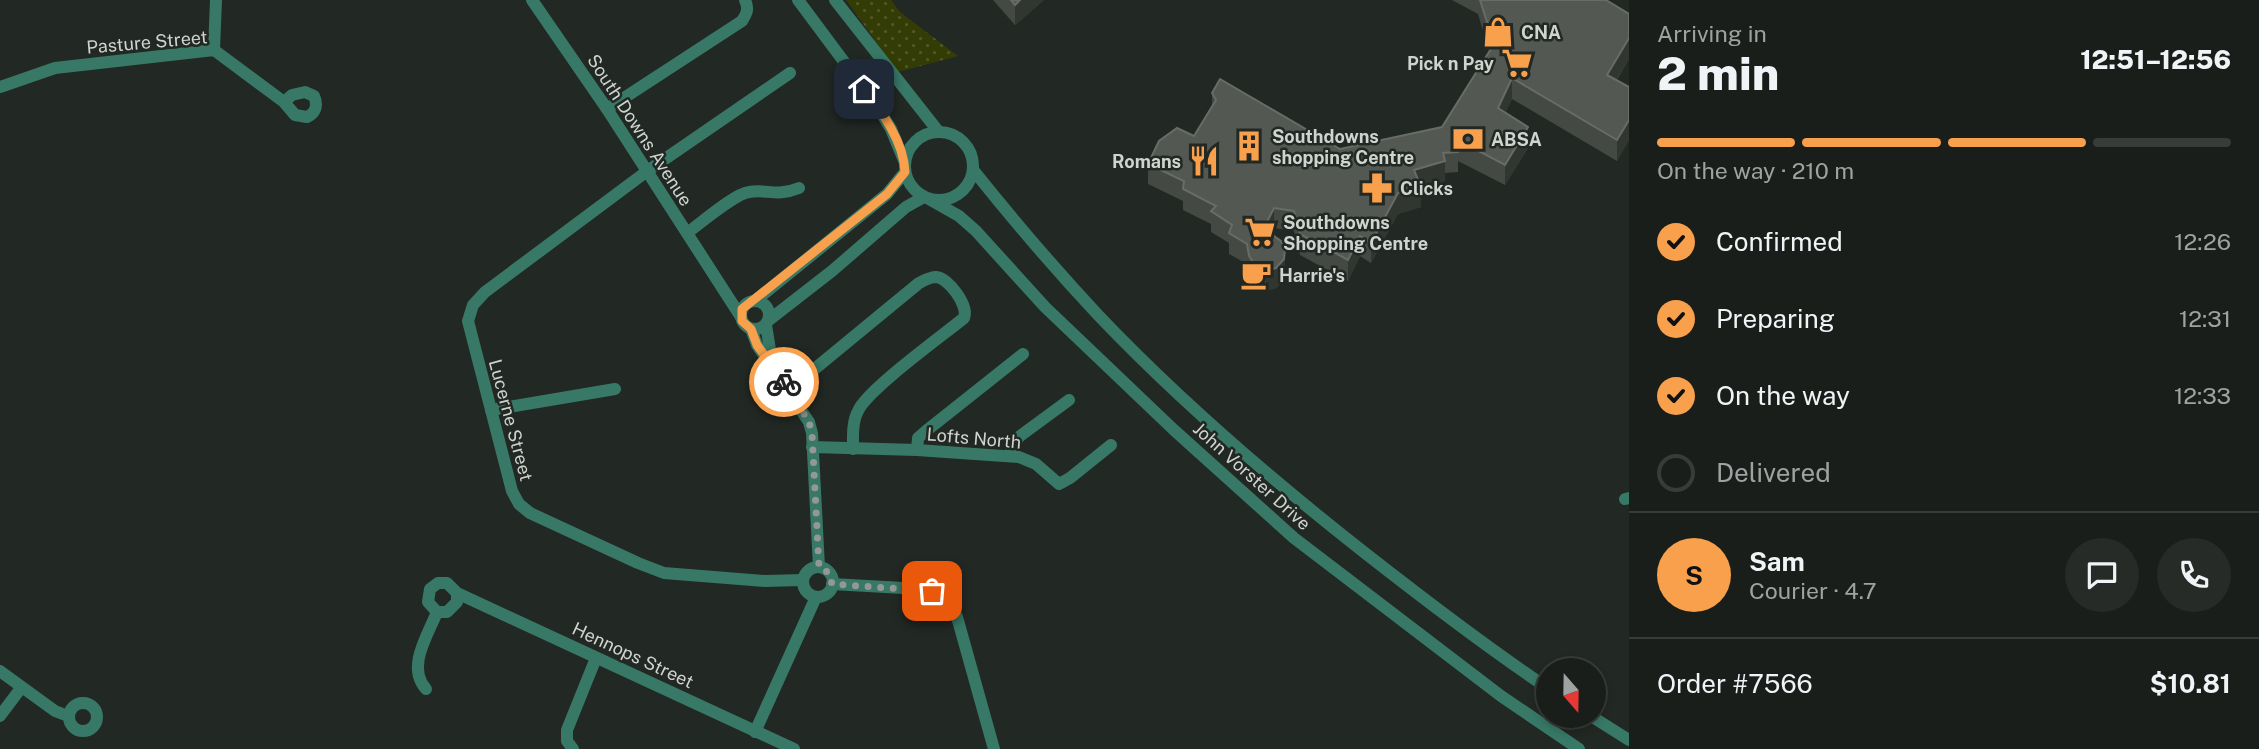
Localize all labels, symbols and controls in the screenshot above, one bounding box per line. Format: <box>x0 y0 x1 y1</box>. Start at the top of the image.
shop icon: CNA <box>1481 15 1515 49</box>
text: Arriving in <box>1657 20 1767 47</box>
place label: CNA <box>1521 22 1561 43</box>
street label: Pasture Street <box>86 26 208 58</box>
text: 12:51–12:56 <box>2080 44 2231 75</box>
supermarket icon: Pick n Pay <box>1500 46 1534 80</box>
text: 2 min <box>1657 46 1779 100</box>
street label: South Downs Avenue <box>583 50 697 210</box>
place label: Pick n Pay <box>1407 53 1494 74</box>
pin <box>834 59 894 119</box>
icon: home <box>845 70 883 108</box>
bank icon: ABSA <box>1451 122 1485 156</box>
place label: Southdowns shopping Centre <box>1272 126 1414 168</box>
building icon: Southdowns shopping Centre <box>1232 129 1266 163</box>
place label: ABSA <box>1491 129 1542 150</box>
restaurant icon: Romans <box>1187 144 1221 178</box>
place label: Romans <box>1112 151 1181 172</box>
text: On the way · 210 m <box>1657 157 1854 184</box>
pharmacy icon: Clicks <box>1360 171 1394 205</box>
place label: Clicks <box>1400 178 1453 199</box>
place label: Southdowns Shopping Centre <box>1283 212 1428 254</box>
supermarket icon: Southdowns Shopping Centre <box>1243 215 1277 249</box>
icon: check <box>1657 223 1695 261</box>
text: Confirmed <box>1716 226 1843 257</box>
text: 12:26 <box>2174 228 2231 255</box>
cafe icon: Harrie's <box>1239 258 1273 292</box>
place label: Harrie's <box>1279 265 1345 286</box>
icon: check <box>1657 300 1695 338</box>
text: Preparing <box>1716 303 1835 334</box>
text: 12:31 <box>2179 305 2231 332</box>
courier <box>749 347 819 417</box>
street label: Lucerne Street <box>485 357 537 483</box>
icon: bike <box>765 363 803 401</box>
icon: check <box>1657 377 1695 415</box>
text: On the way <box>1716 380 1850 411</box>
text: 12:33 <box>2174 382 2231 409</box>
street label: John Vorster Drive <box>1189 418 1315 534</box>
street label: Lofts North <box>926 423 1022 453</box>
text: Delivered <box>1716 457 1831 488</box>
button: chat <box>2065 538 2139 612</box>
button: phone <box>2157 538 2231 612</box>
text: Sam <box>1749 546 1805 577</box>
text: S <box>1685 560 1703 591</box>
pin <box>902 561 962 621</box>
icon: bag <box>913 572 951 610</box>
text: Courier · 4.7 <box>1749 577 1877 604</box>
street label: Hennops Street <box>569 618 697 692</box>
north arrow <box>1536 658 1606 728</box>
map controls <box>1536 658 1606 728</box>
text: Order #7566 <box>1657 668 1813 699</box>
text: $10.81 <box>2150 668 2231 699</box>

